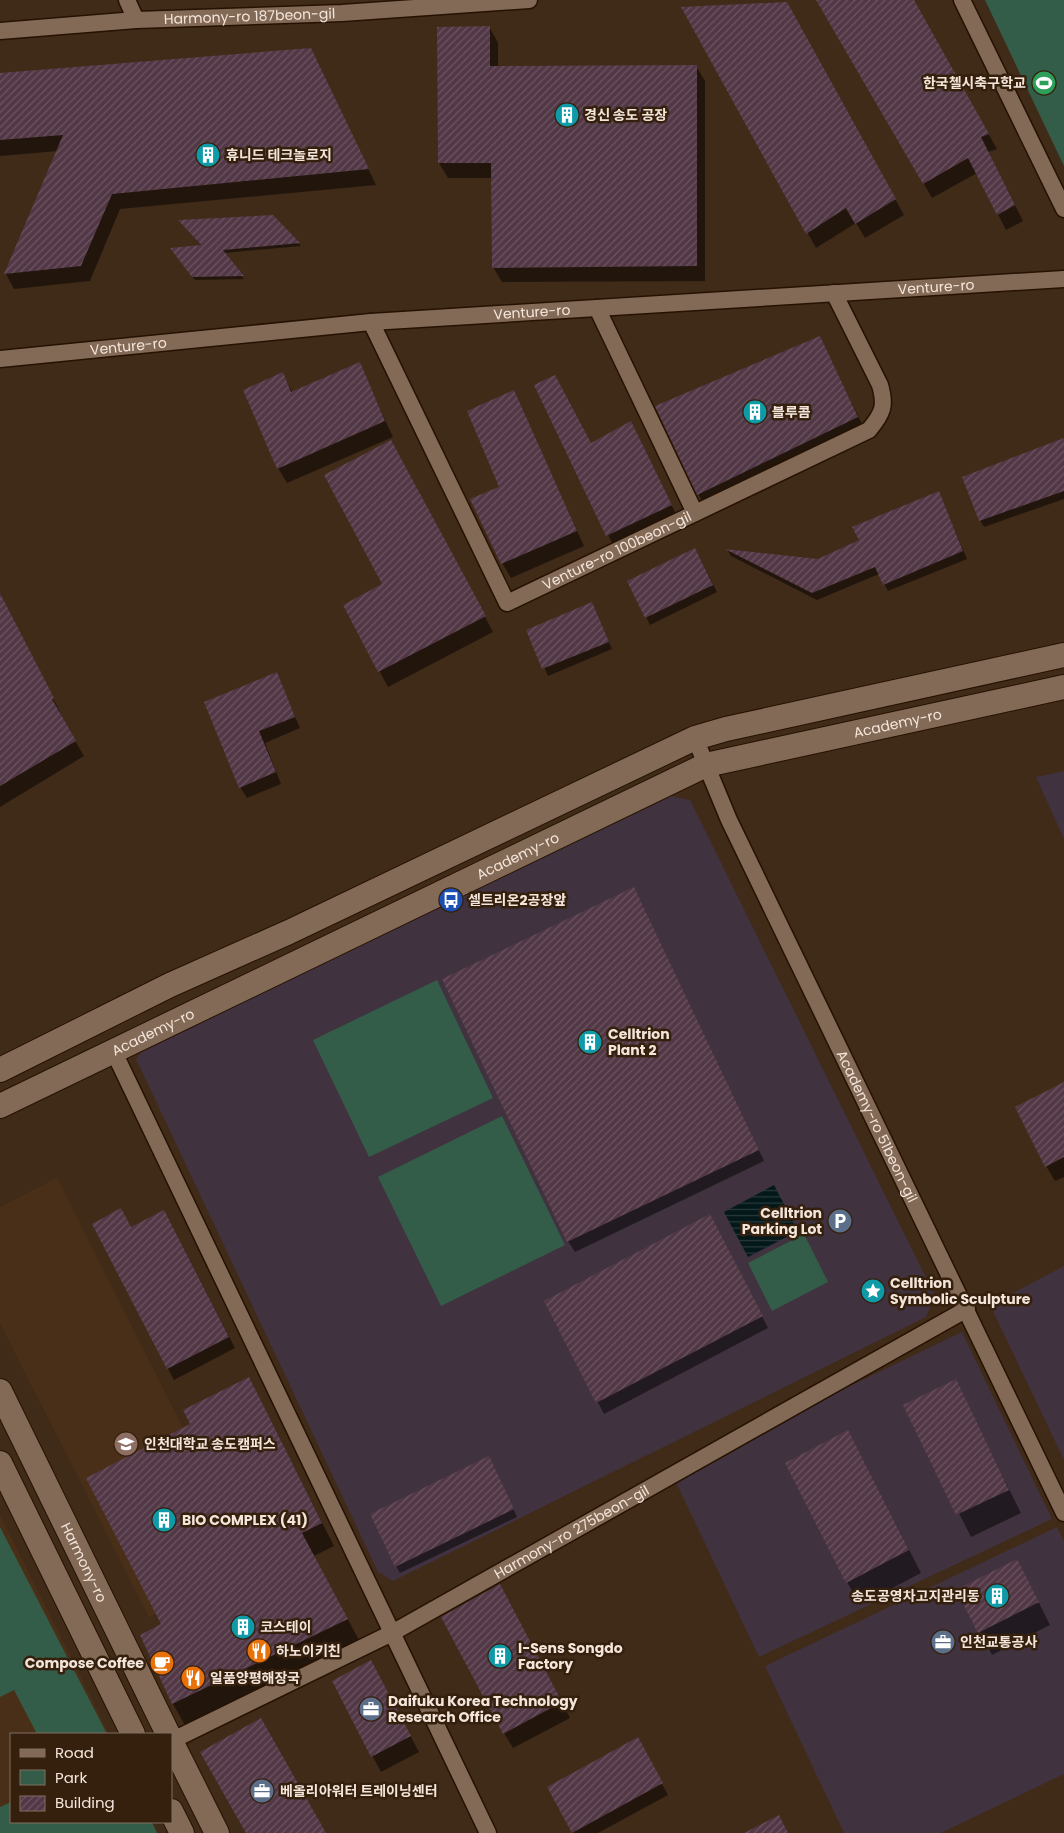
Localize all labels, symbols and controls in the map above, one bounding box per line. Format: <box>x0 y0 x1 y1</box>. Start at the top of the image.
street label: Harmony-ro 187beon-gil <box>163 3 336 29</box>
sports icon: 한국첼시축구학교 <box>1031 70 1057 96</box>
place label: 한국첼시축구학교 <box>923 73 1026 93</box>
building icon: 경신 송도 공장 <box>554 102 580 128</box>
place label: 경신 송도 공장 <box>584 105 667 125</box>
building icon: 휴니드 테크놀로지 <box>195 142 221 168</box>
place label: 휴니드 테크놀로지 <box>226 145 332 165</box>
street label: Venture-ro <box>897 275 975 299</box>
street label: Venture-ro <box>493 300 571 324</box>
street label: Venture-ro <box>89 332 168 360</box>
building icon: 블루콤 <box>742 399 768 425</box>
place label: 블루콤 <box>772 402 811 422</box>
street label: Venture-ro 100beon-gil <box>539 506 695 595</box>
street label: Academy-ro <box>851 704 943 743</box>
street label: Academy-ro <box>473 827 563 884</box>
bus stop icon: 셀트리온2공장앞 <box>438 887 464 913</box>
place label: 셀트리온2공장앞 <box>468 890 566 910</box>
street label: Academy-ro <box>108 1004 198 1061</box>
place label: Celltrion Plant 2 <box>608 1024 670 1060</box>
building icon: Celltrion Plant 2 <box>577 1029 603 1055</box>
street label: Academy-ro 51beon-gil <box>832 1047 922 1206</box>
place label: Celltrion Parking Lot <box>742 1203 822 1239</box>
parking icon: Celltrion Parking Lot <box>827 1208 853 1234</box>
place label: Celltrion Symbolic Sculpture <box>890 1273 1031 1309</box>
place icon: Celltrion Symbolic Sculpture <box>860 1278 886 1304</box>
school or university icon: 인천대학교 송도캠퍼스 <box>113 1431 139 1457</box>
place label: 인천대학교 송도캠퍼스 <box>144 1434 276 1454</box>
street label: Harmony-ro 275beon-gil <box>490 1480 653 1584</box>
building icon: BIO COMPLEX (41) <box>151 1507 177 1533</box>
place label: BIO COMPLEX (41) <box>182 1510 308 1530</box>
street label: Harmony-ro <box>56 1519 112 1606</box>
building icon: 송도공영차고지관리동 <box>984 1583 1010 1609</box>
place label: 송도공영차고지관리동 <box>851 1586 980 1606</box>
building icon: 코스테이 <box>230 1614 256 1640</box>
place label: 코스테이 <box>260 1617 312 1637</box>
office icon: 인천교통공사 <box>930 1629 956 1655</box>
place label: 인천교통공사 <box>960 1632 1037 1652</box>
restaurant icon: 하노이키친 <box>246 1638 272 1664</box>
place label: I-Sens Songdo Factory <box>518 1638 623 1674</box>
place label: 하노이키친 <box>276 1641 340 1661</box>
building icon: I-Sens Songdo Factory <box>487 1643 513 1669</box>
cafe icon: Compose Coffee <box>149 1650 175 1676</box>
place label: Compose Coffee <box>25 1653 144 1673</box>
restaurant icon: 일품양평해장국 <box>180 1665 206 1691</box>
place label: 일품양평해장국 <box>210 1668 300 1688</box>
place label: Daifuku Korea Technology Research Office <box>388 1691 578 1727</box>
office icon: Daifuku Korea Technology Research Office <box>358 1696 384 1722</box>
legend <box>10 1733 172 1823</box>
text: Road <box>55 1742 94 1763</box>
text: Park <box>55 1767 87 1788</box>
office icon: 베올리아워터 트레이닝센터 <box>249 1778 275 1804</box>
place label: 베올리아워터 트레이닝센터 <box>280 1781 438 1801</box>
text: Building <box>55 1792 115 1813</box>

